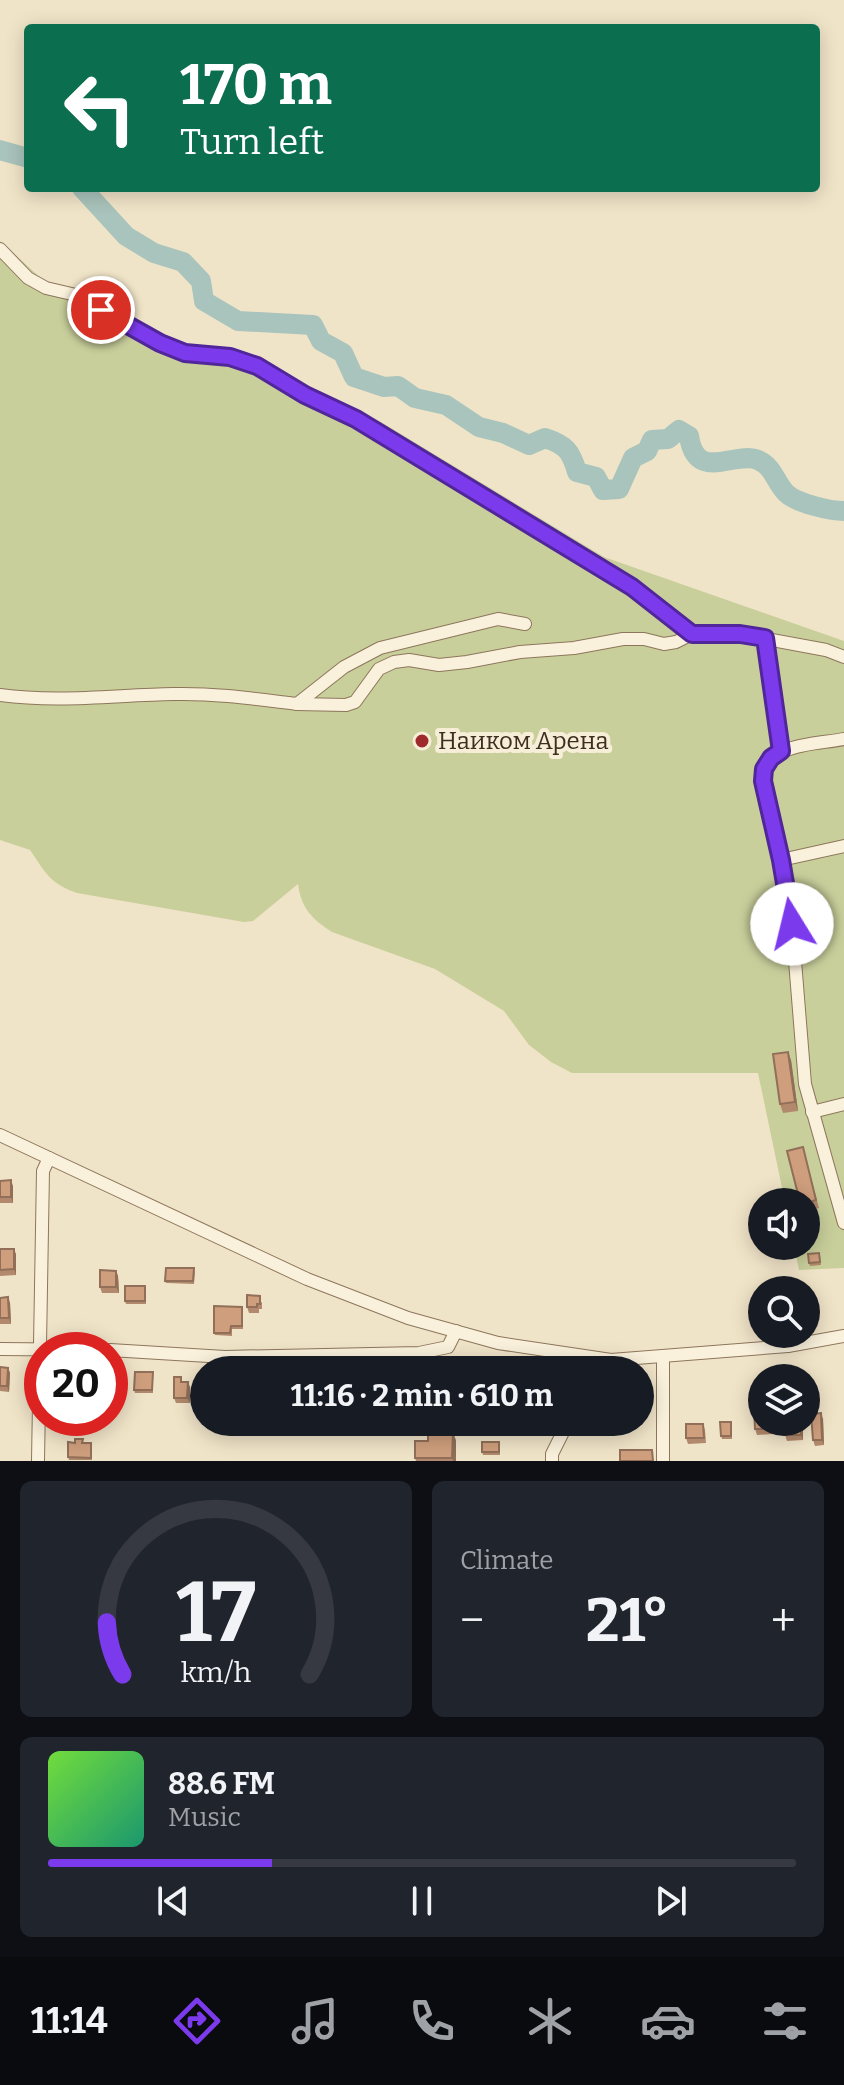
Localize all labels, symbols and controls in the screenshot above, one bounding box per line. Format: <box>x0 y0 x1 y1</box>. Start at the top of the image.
text: 170 m <box>180 52 332 119</box>
icon: left <box>48 56 152 160</box>
text: Turn left <box>180 120 324 164</box>
pin <box>67 276 135 344</box>
icon: arrive <box>79 288 123 332</box>
place label: Наиком Арена <box>438 727 609 755</box>
marker: Наиком Арена <box>413 732 431 750</box>
position arrow <box>750 882 834 966</box>
map controls <box>748 1188 820 1436</box>
button: sound <box>748 1188 820 1260</box>
button: search <box>748 1276 820 1348</box>
speed limit sign: 20 <box>24 1332 128 1436</box>
button: layers <box>748 1364 820 1436</box>
text: 11:16 · 2 min · 610 m <box>291 1378 553 1414</box>
text: Climate <box>460 1545 554 1576</box>
text: 17 <box>176 1563 256 1663</box>
text: 21° <box>586 1585 669 1657</box>
text: − <box>460 1594 484 1647</box>
text: + <box>771 1594 796 1647</box>
text: km/h <box>181 1655 252 1690</box>
text: 88.6 FM <box>168 1766 275 1802</box>
text: Music <box>168 1802 241 1833</box>
icon: previous <box>151 1879 195 1923</box>
icon: pause <box>400 1879 444 1923</box>
icon: next <box>649 1879 693 1923</box>
icon: directions <box>169 1993 225 2049</box>
icon: music <box>287 1993 343 2049</box>
icon: phone <box>404 1993 460 2049</box>
icon: climate <box>522 1993 578 2049</box>
icon: car <box>640 1993 696 2049</box>
icon: filters <box>757 1993 813 2049</box>
text: 11:14 <box>31 1999 108 2043</box>

